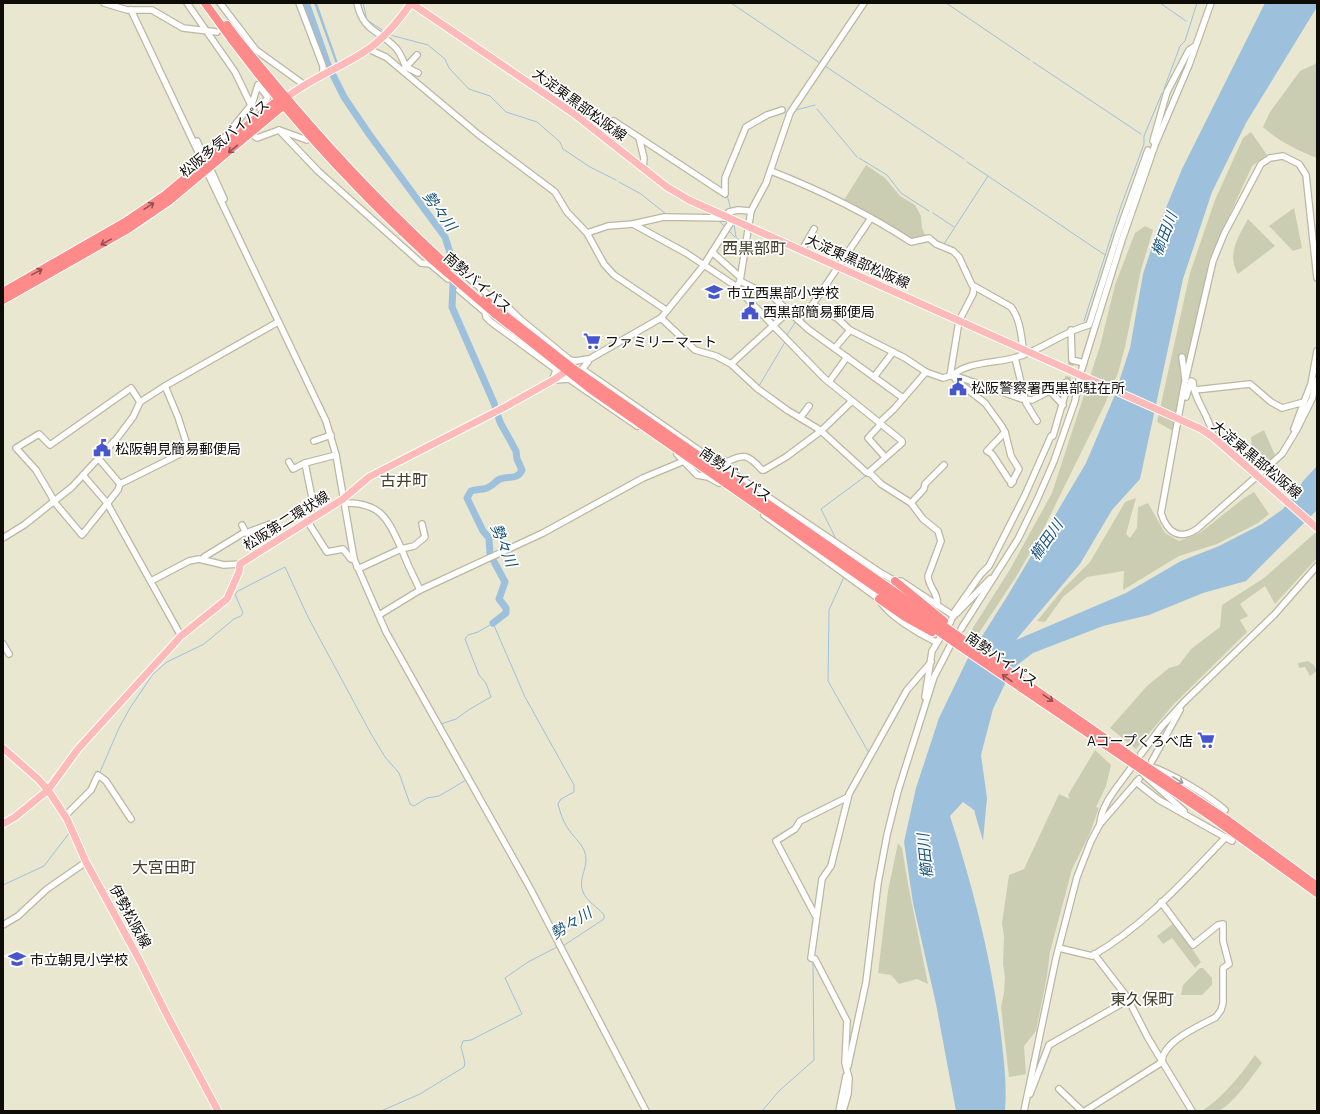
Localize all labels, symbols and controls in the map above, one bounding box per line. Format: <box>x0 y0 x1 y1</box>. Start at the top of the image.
street label: 大淀東黒部松阪線 <box>529 63 631 145</box>
street label: 松阪多気バイパス <box>175 95 273 181</box>
one-way arrow <box>228 144 238 153</box>
water label: 勢々川 <box>418 187 463 237</box>
one-way arrow <box>143 202 154 210</box>
water label: 櫛田川 <box>1146 207 1183 259</box>
street label: 大淀東黒部松阪線 <box>803 230 913 292</box>
district label: 西黒部町 <box>722 237 786 259</box>
one-way arrow <box>100 238 112 246</box>
street label: 南勢バイパス <box>440 247 516 317</box>
one-way arrow <box>31 268 43 276</box>
school or university icon: 市立西黒部小学校 <box>704 282 724 302</box>
place label: 市立西黒部小学校 <box>727 283 839 302</box>
public building icon: 西黒部簡易郵便局 <box>740 301 760 321</box>
place label: 西黒部簡易郵便局 <box>763 302 875 321</box>
supermarket icon: ファミリーマート <box>582 331 602 351</box>
place label: ファミリーマート <box>605 332 717 351</box>
public building icon: 松阪警察署西黒部駐在所 <box>948 377 968 397</box>
place label: 松阪警察署西黒部駐在所 <box>971 378 1125 397</box>
street label: 大淀東黒部松阪線 <box>1208 416 1306 502</box>
public building icon: 松阪朝見簡易郵便局 <box>92 438 112 458</box>
place label: 松阪朝見簡易郵便局 <box>115 439 241 458</box>
street label: 南勢バイパス <box>696 442 776 506</box>
district label: 古井町 <box>380 469 428 491</box>
street label: 松阪第二環状線 <box>239 486 333 554</box>
water label: 櫛田川 <box>1024 514 1069 564</box>
water label: 勢々川 <box>486 520 523 572</box>
street label: 南勢バイパス <box>962 627 1042 691</box>
one-way arrow <box>1001 674 1012 682</box>
one-way arrow <box>1042 694 1053 702</box>
supermarket icon: Aコープくろべ店 <box>1196 730 1216 750</box>
place label: Aコープくろべ店 <box>1087 731 1193 750</box>
one-way arrow <box>1173 775 1184 784</box>
water label: 櫛田川 <box>912 831 938 879</box>
district label: 大宮田町 <box>132 856 196 878</box>
street label: 伊勢松阪線 <box>106 881 156 951</box>
water label: 勢々川 <box>546 901 597 944</box>
school or university icon: 市立朝見小学校 <box>7 949 27 969</box>
place label: 市立朝見小学校 <box>30 950 128 969</box>
district label: 東久保町 <box>1110 988 1174 1010</box>

